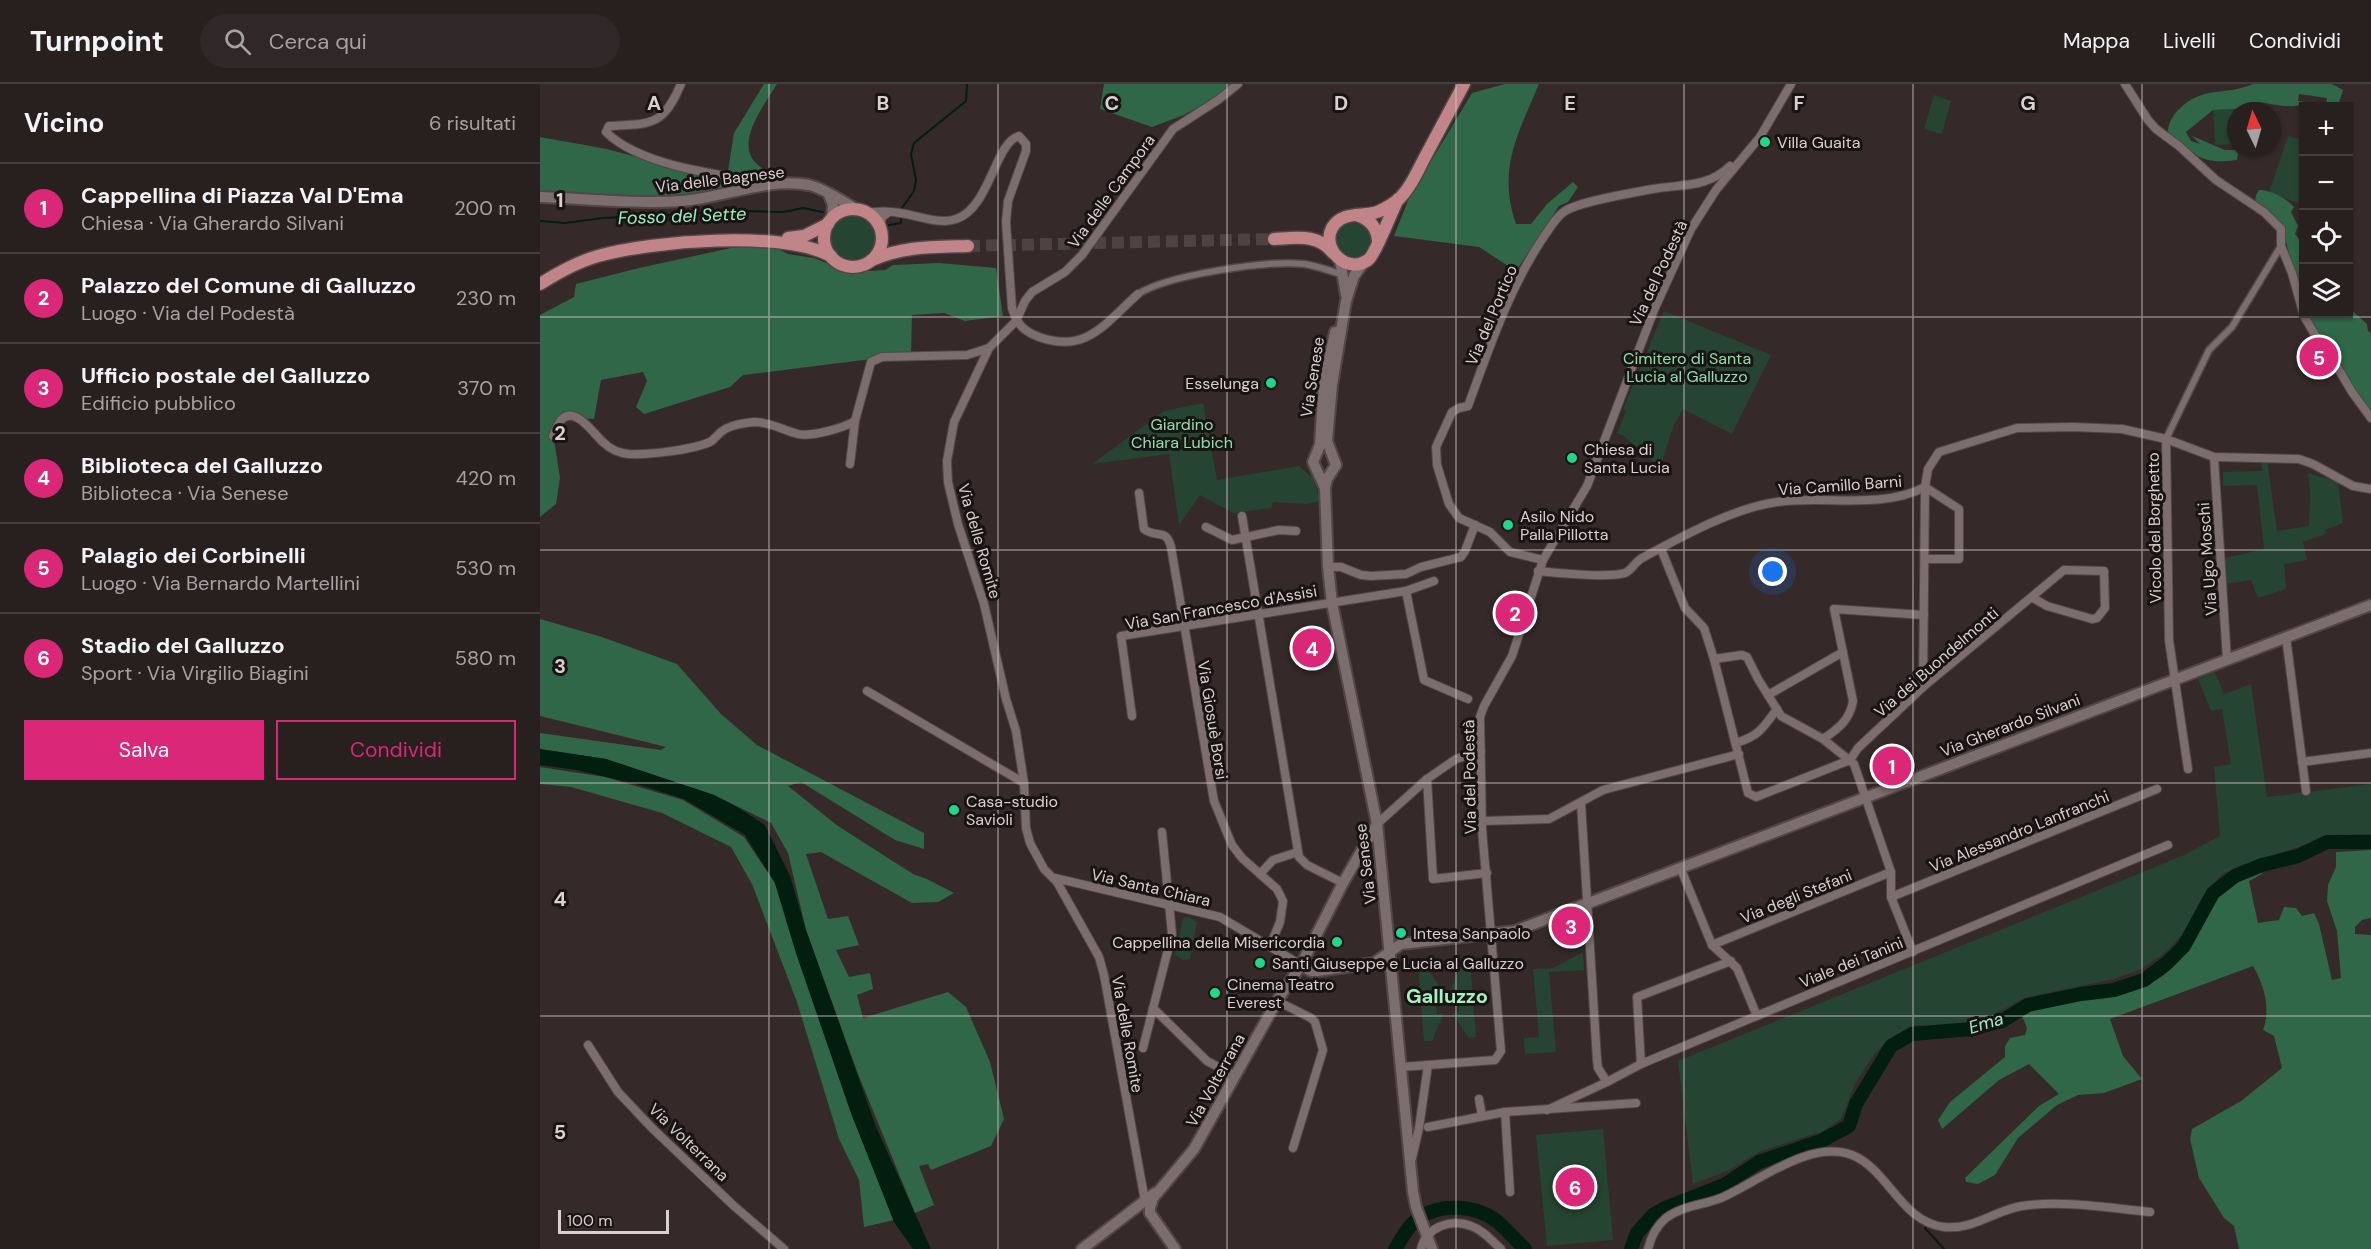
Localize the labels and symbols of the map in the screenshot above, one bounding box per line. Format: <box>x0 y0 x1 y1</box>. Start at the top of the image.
text: A <box>647 90 661 116</box>
text: B <box>877 90 889 116</box>
text: C <box>1105 90 1119 116</box>
text: D <box>1334 90 1348 116</box>
text: E <box>1564 90 1576 116</box>
text: F <box>1793 90 1805 116</box>
text: G <box>2020 90 2036 116</box>
north arrow <box>2227 102 2281 156</box>
street label: Via delle Campora <box>1063 130 1160 252</box>
place label: Villa Guaita <box>1777 132 1860 153</box>
marker: Villa Guaita <box>1758 135 1772 149</box>
street label: Via delle Bagnese <box>654 161 786 198</box>
text: 1 <box>556 187 564 213</box>
water label: Fosso del Sette <box>617 202 747 230</box>
street label: Via del Podestà <box>1625 217 1692 330</box>
street label: Via del Portico <box>1461 262 1522 369</box>
pin: 5 <box>2300 334 2338 380</box>
street label: Via Senese <box>1296 335 1329 419</box>
park label: Cimitero di Santa Lucia al Galluzzo <box>1623 348 1751 387</box>
place label: Esselunga <box>1185 373 1259 394</box>
marker: Esselunga <box>1264 376 1278 390</box>
park label: Giardino Chiara Lubich <box>1131 414 1233 453</box>
text: 2 <box>554 420 566 446</box>
place label: Chiesa di Santa Lucia <box>1584 439 1670 478</box>
marker: Chiesa di Santa Lucia <box>1565 451 1579 465</box>
street label: Vicolo del Borghetto <box>2143 452 2166 604</box>
street label: Via Camillo Barni <box>1777 471 1903 500</box>
street label: Via delle Romite <box>953 481 1006 601</box>
street label: Via Ugo Moschi <box>2193 502 2222 616</box>
place label: Asilo Nido Palla Pillotta <box>1520 506 1608 545</box>
marker: Asilo Nido Palla Pillotta <box>1501 518 1515 532</box>
your location <box>1758 557 1787 586</box>
street label: Via San Francesco d'Assisi <box>1124 580 1319 635</box>
pin: 2 <box>1496 590 1534 636</box>
street label: Via dei Buondelmonti <box>1870 603 2003 722</box>
pin: 4 <box>1292 626 1332 670</box>
text: 3 <box>554 653 566 679</box>
street label: Via Giosuè Borsi <box>1193 659 1232 781</box>
street label: Via Gherardo Silvani <box>1937 689 2083 762</box>
street label: Via del Podestà <box>1458 720 1481 834</box>
pin: 1 <box>1872 744 1912 788</box>
street label: Via Alessandro Lanfranchi <box>1926 786 2112 877</box>
place label: Casa-studio Savioli <box>966 791 1058 830</box>
marker: Casa-studio Savioli <box>947 803 961 817</box>
street label: Via Senese <box>1350 822 1381 906</box>
street label: Via Santa Chiara <box>1089 864 1213 911</box>
street label: Via degli Stefani <box>1737 865 1855 928</box>
text: 4 <box>554 886 567 912</box>
pin: 3 <box>1552 904 1590 948</box>
place label: Intesa Sanpaolo <box>1413 923 1531 944</box>
marker: Intesa Sanpaolo <box>1394 926 1408 940</box>
place label: Cappellina della Misericordia <box>1112 932 1325 953</box>
street label: Viale dei Tanini <box>1796 932 1906 993</box>
marker: Cappellina della Misericordia <box>1330 935 1344 949</box>
place label: Santi Giuseppe e Lucia al Galluzzo <box>1272 953 1524 974</box>
marker: Santi Giuseppe e Lucia al Galluzzo <box>1253 956 1267 970</box>
street label: Via delle Romite <box>1107 974 1148 1094</box>
place label: Cinema Teatro Everest <box>1227 974 1334 1013</box>
district label: Galluzzo <box>1406 983 1488 1009</box>
marker: Cinema Teatro Everest <box>1208 986 1222 1000</box>
water label: Ema <box>1965 1006 2007 1040</box>
street label: Via Volterrana <box>1181 1030 1250 1131</box>
street label: Via Volterrana <box>644 1099 733 1186</box>
text: 5 <box>554 1119 566 1145</box>
pin: 6 <box>1556 1164 1594 1210</box>
scale bar <box>558 1207 669 1234</box>

